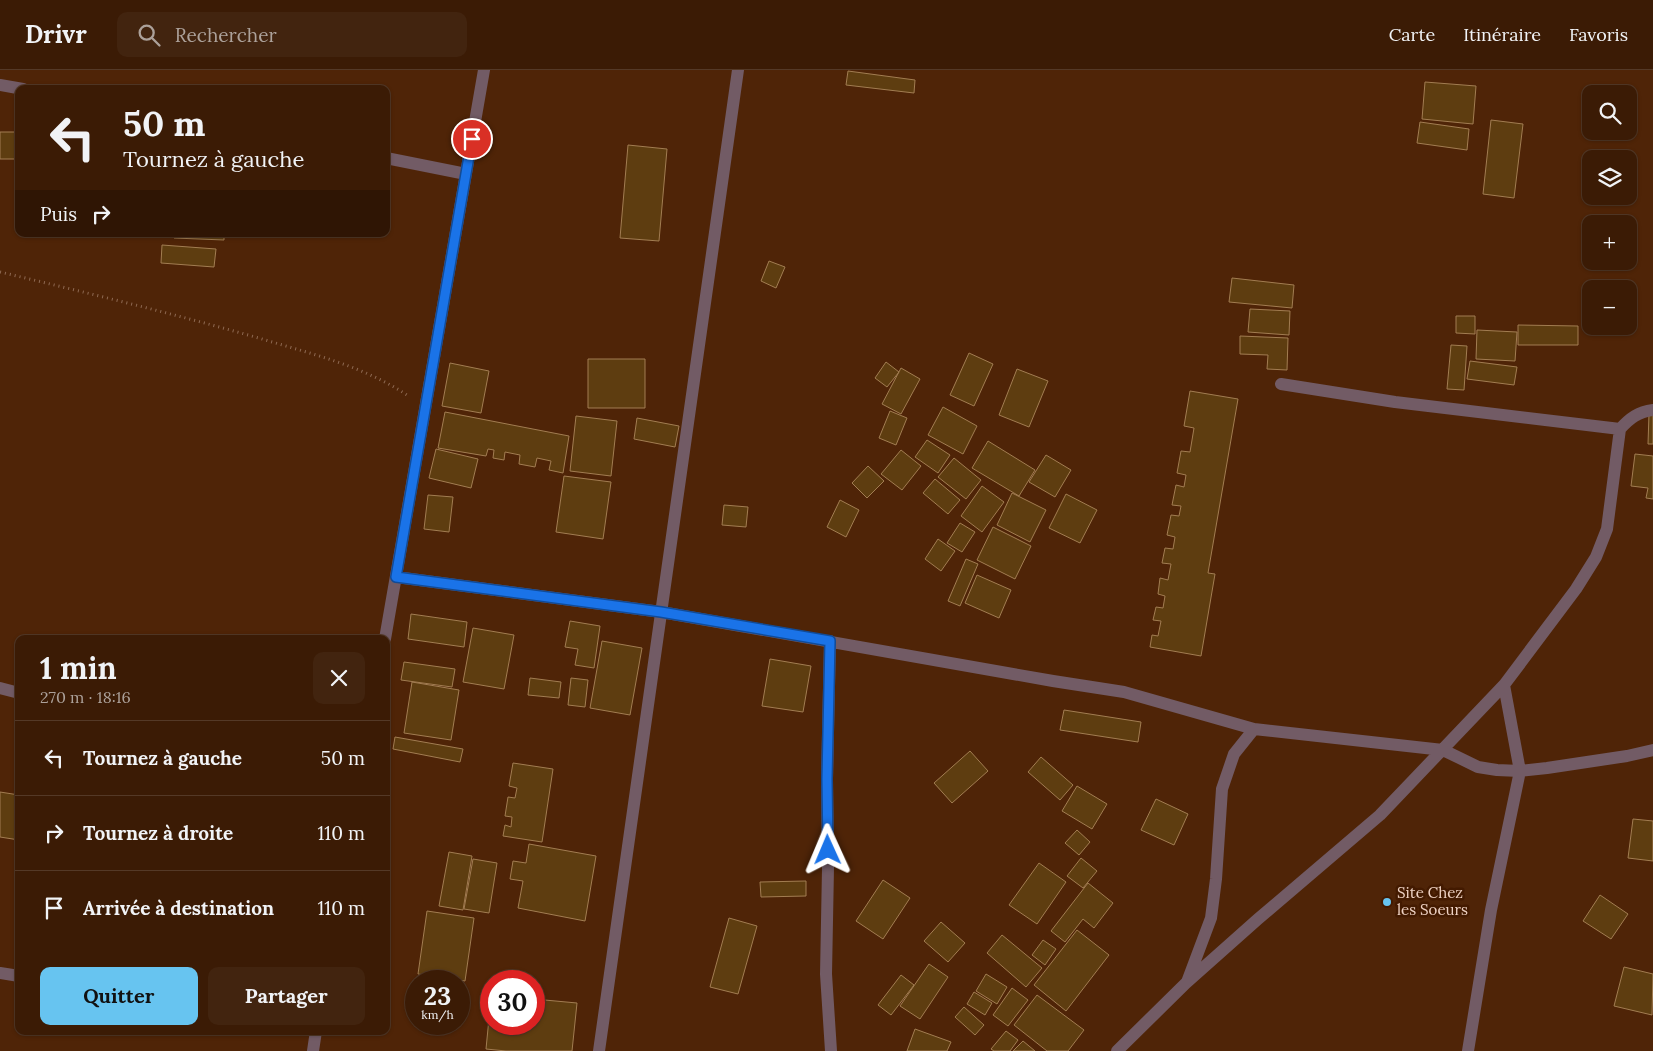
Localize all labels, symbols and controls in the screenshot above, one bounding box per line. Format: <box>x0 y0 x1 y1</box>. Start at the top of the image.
search box <box>117 12 467 57</box>
text: Drivr <box>25 19 87 50</box>
icon: search <box>135 21 163 49</box>
text: Rechercher <box>175 23 277 47</box>
text: Carte <box>1389 23 1435 46</box>
text: Itinéraire <box>1463 23 1541 46</box>
text: Favoris <box>1569 23 1628 46</box>
map controls <box>1582 85 1637 335</box>
button: search <box>1582 85 1637 140</box>
text: 50 m <box>123 101 206 146</box>
icon: left <box>40 105 105 170</box>
pin <box>451 118 493 160</box>
icon: arrive <box>458 125 486 153</box>
text: Tournez à gauche <box>123 145 304 173</box>
button: layers <box>1582 150 1637 205</box>
icon: right <box>87 200 115 228</box>
text: Puis <box>40 202 77 226</box>
button: + <box>1582 215 1637 270</box>
button: − <box>1582 280 1637 335</box>
text: 1 min <box>40 649 117 687</box>
button: close <box>313 652 365 704</box>
text: 270 m · 18:16 <box>40 687 131 707</box>
icon: left <box>40 744 68 772</box>
text: Tournez à gauche <box>83 746 242 770</box>
text: 50 m <box>321 746 365 770</box>
icon: right <box>40 819 68 847</box>
text: Tournez à droite <box>83 821 233 845</box>
text: 110 m <box>317 821 365 845</box>
position arrow <box>801 823 853 875</box>
place label: Site Chez les Soeurs <box>1397 883 1468 919</box>
icon: arrive <box>40 894 68 922</box>
text: Arrivée à destination <box>83 896 274 920</box>
text: 110 m <box>317 896 365 920</box>
marker: Site Chez les Soeurs <box>1381 896 1393 908</box>
button: Quitter <box>40 967 198 1025</box>
button: Partager <box>208 967 365 1025</box>
speed limit sign: 30 <box>480 970 545 1035</box>
text: 23 <box>424 980 451 1012</box>
text: km/h <box>421 1007 454 1022</box>

